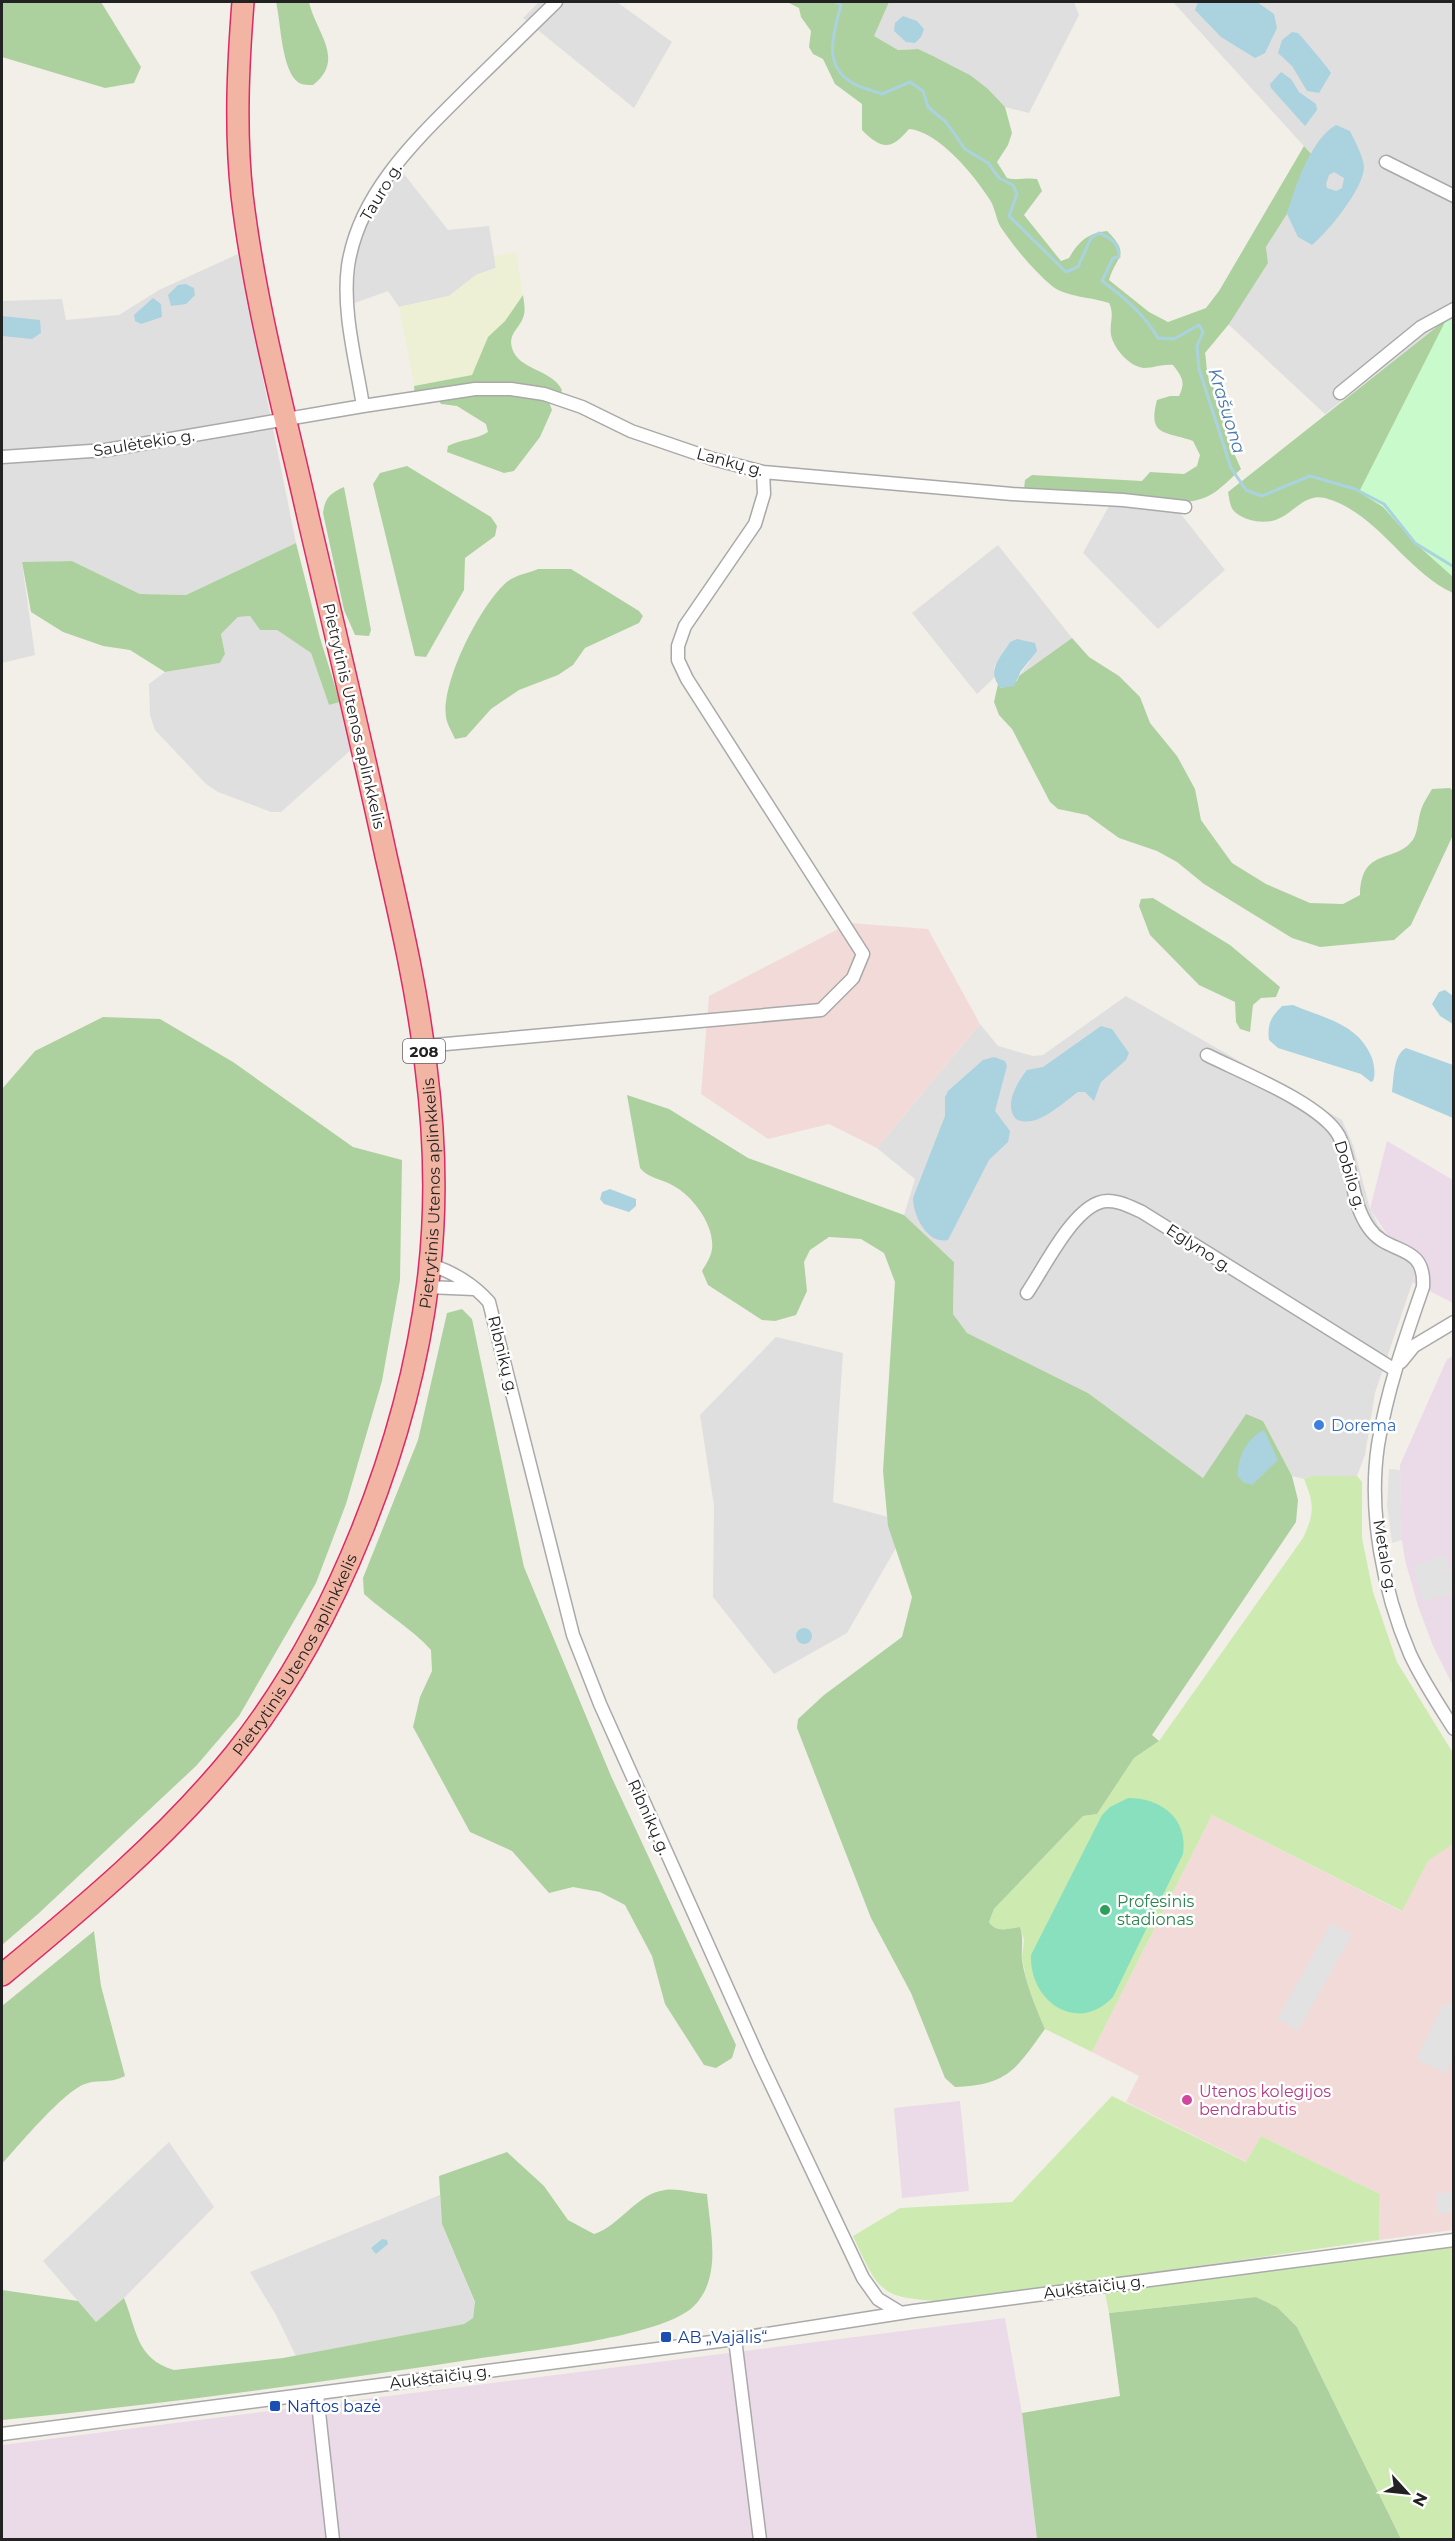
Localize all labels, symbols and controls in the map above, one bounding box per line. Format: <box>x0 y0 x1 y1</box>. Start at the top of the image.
street label: Tauro g. <box>356 160 406 224</box>
water label: Krašuona <box>1204 366 1250 456</box>
street label: Saulėtekio g. <box>92 426 196 460</box>
street label: Lankų g. <box>695 444 765 480</box>
street label: Pietrytinis Utenos aplinkkelis <box>319 601 389 831</box>
road number: 208 <box>403 1039 445 1063</box>
street label: Pietrytinis Utenos aplinkkelis <box>415 1077 443 1310</box>
street label: Dobilo g. <box>1330 1138 1370 1212</box>
street label: Eglyno g. <box>1163 1220 1235 1276</box>
street label: Ribnikų g. <box>484 1314 522 1396</box>
place label: Dorema <box>1331 1416 1397 1435</box>
marker: Dorema <box>1312 1418 1326 1432</box>
street label: Metalo g. <box>1369 1518 1401 1594</box>
street label: Pietrytinis Utenos aplinkkelis <box>228 1551 361 1759</box>
street label: Ribnikų g. <box>624 1776 674 1858</box>
place label: Profesinis stadionas <box>1117 1892 1195 1929</box>
marker: Profesinis stadionas <box>1098 1903 1112 1917</box>
place label: Utenos kolegijos bendrabutis <box>1199 2082 1331 2119</box>
marker: Utenos kolegijos bendrabutis <box>1180 2093 1194 2107</box>
street label: Aukštaičių g. <box>1042 2271 1146 2303</box>
place label: AB „Vajalis“ <box>678 2328 767 2347</box>
marker: AB „Vajalis“ <box>659 2330 673 2344</box>
street label: Aukštaičių g. <box>388 2361 492 2393</box>
place label: Naftos bazė <box>287 2397 381 2416</box>
marker: Naftos bazė <box>268 2399 282 2413</box>
north arrow <box>1377 2463 1437 2523</box>
text: N <box>1409 2490 1431 2510</box>

